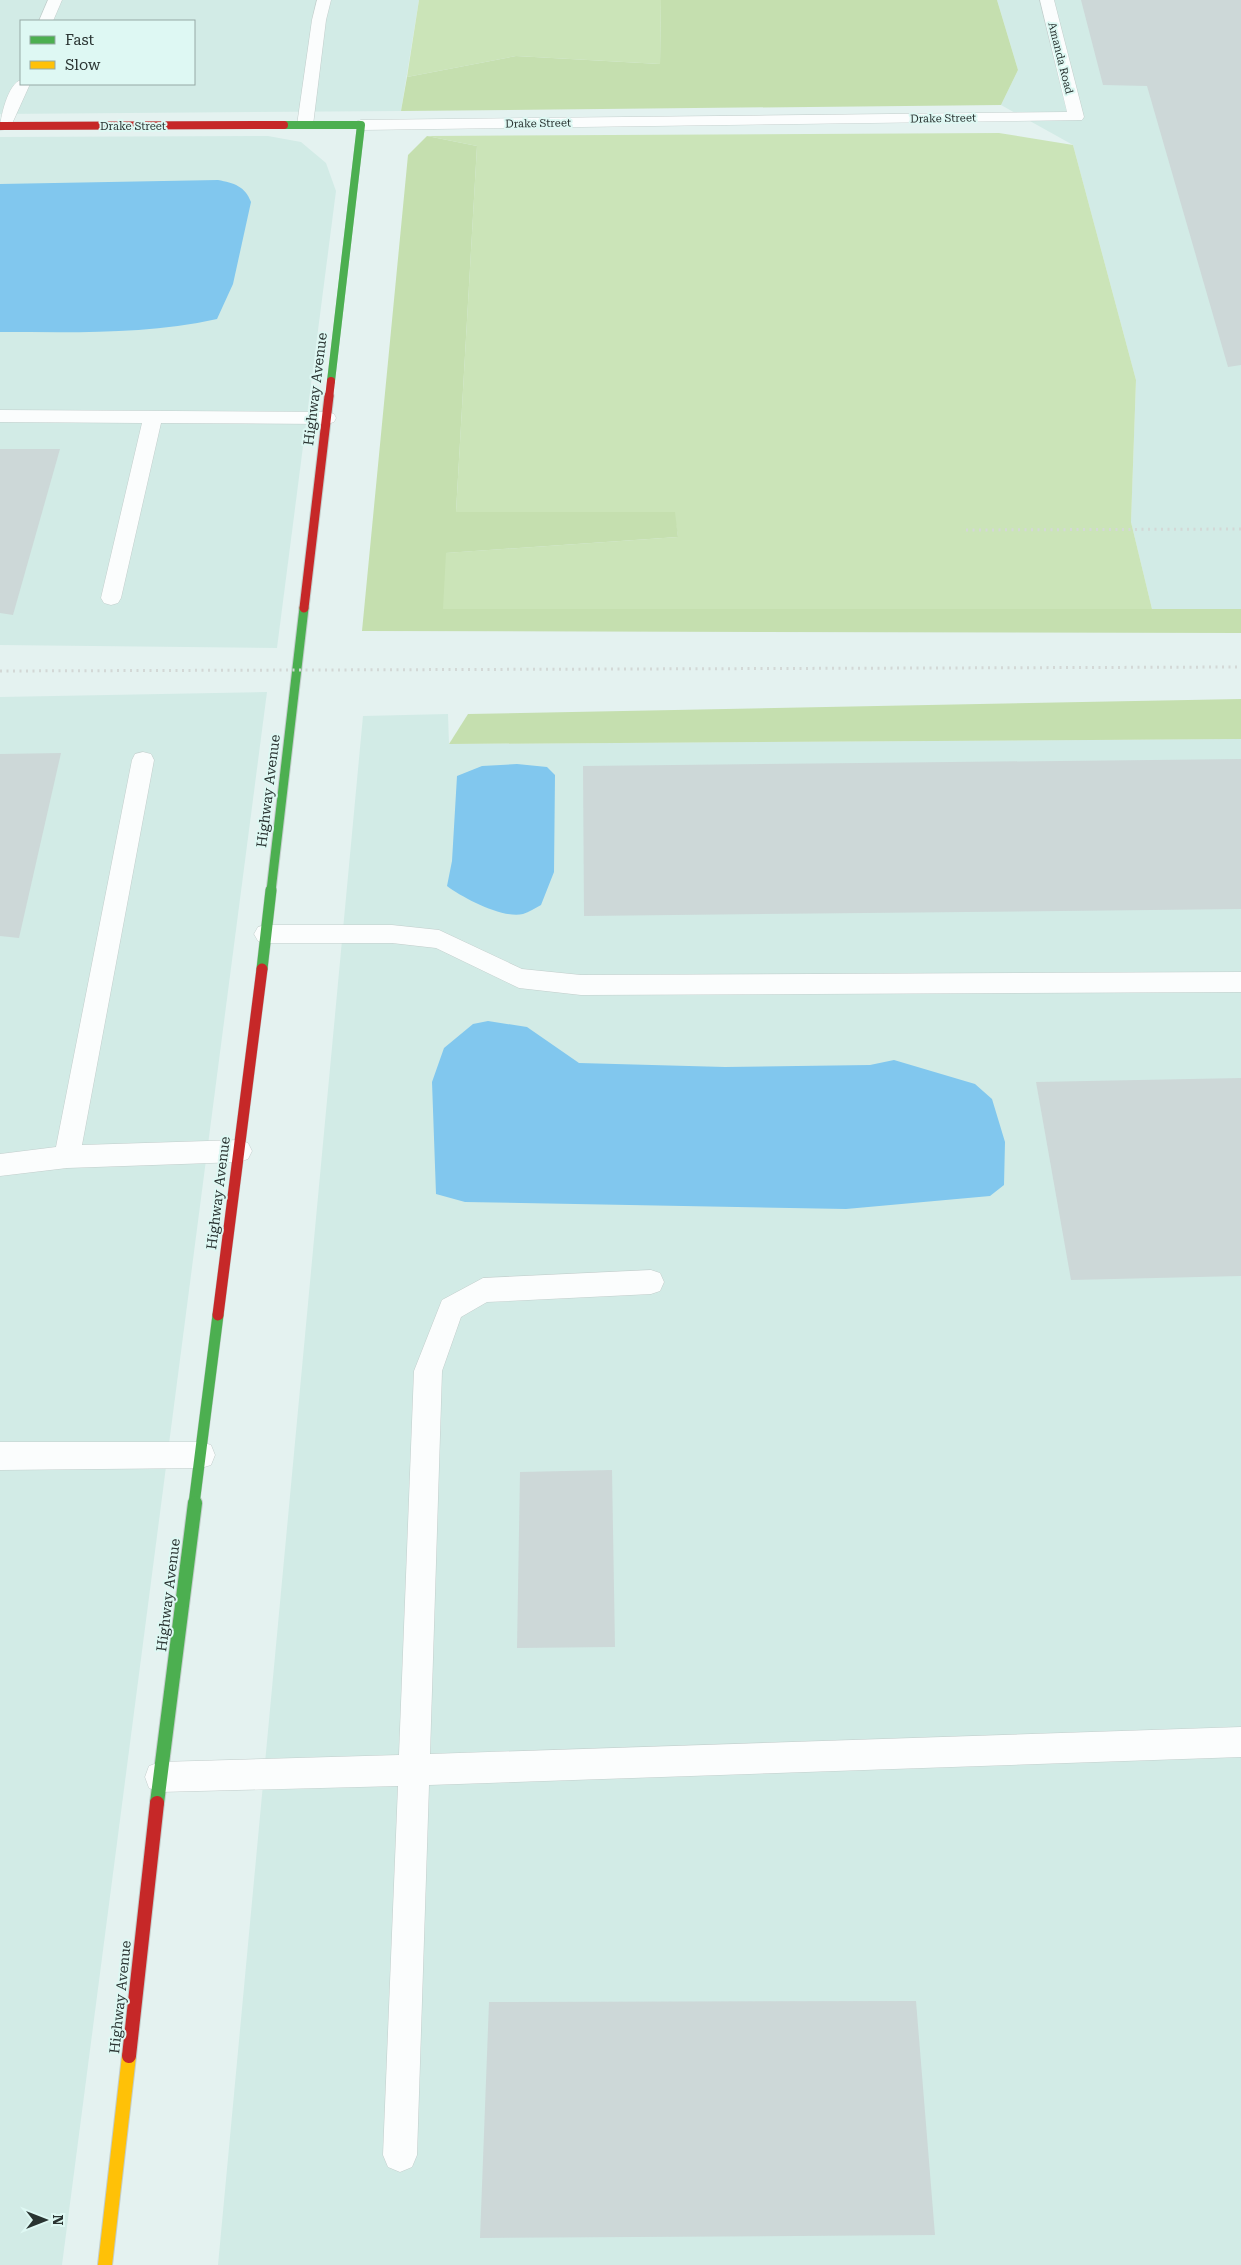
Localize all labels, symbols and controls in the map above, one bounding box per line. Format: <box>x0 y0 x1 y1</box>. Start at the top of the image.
legend <box>20 20 195 85</box>
street label: Amanda Road <box>1045 21 1076 95</box>
text: Fast <box>65 31 95 49</box>
text: Slow <box>65 56 101 74</box>
street label: Drake Street <box>910 111 976 126</box>
street label: Drake Street <box>505 116 571 131</box>
street label: Drake Street <box>100 120 166 133</box>
street label: Highway Avenue <box>300 331 330 446</box>
street label: Highway Avenue <box>253 733 283 848</box>
street label: Highway Avenue <box>203 1135 233 1250</box>
street label: Highway Avenue <box>153 1537 183 1652</box>
street label: Highway Avenue <box>106 1939 134 2054</box>
north arrow <box>20 2195 70 2245</box>
text: N <box>50 2215 66 2226</box>

